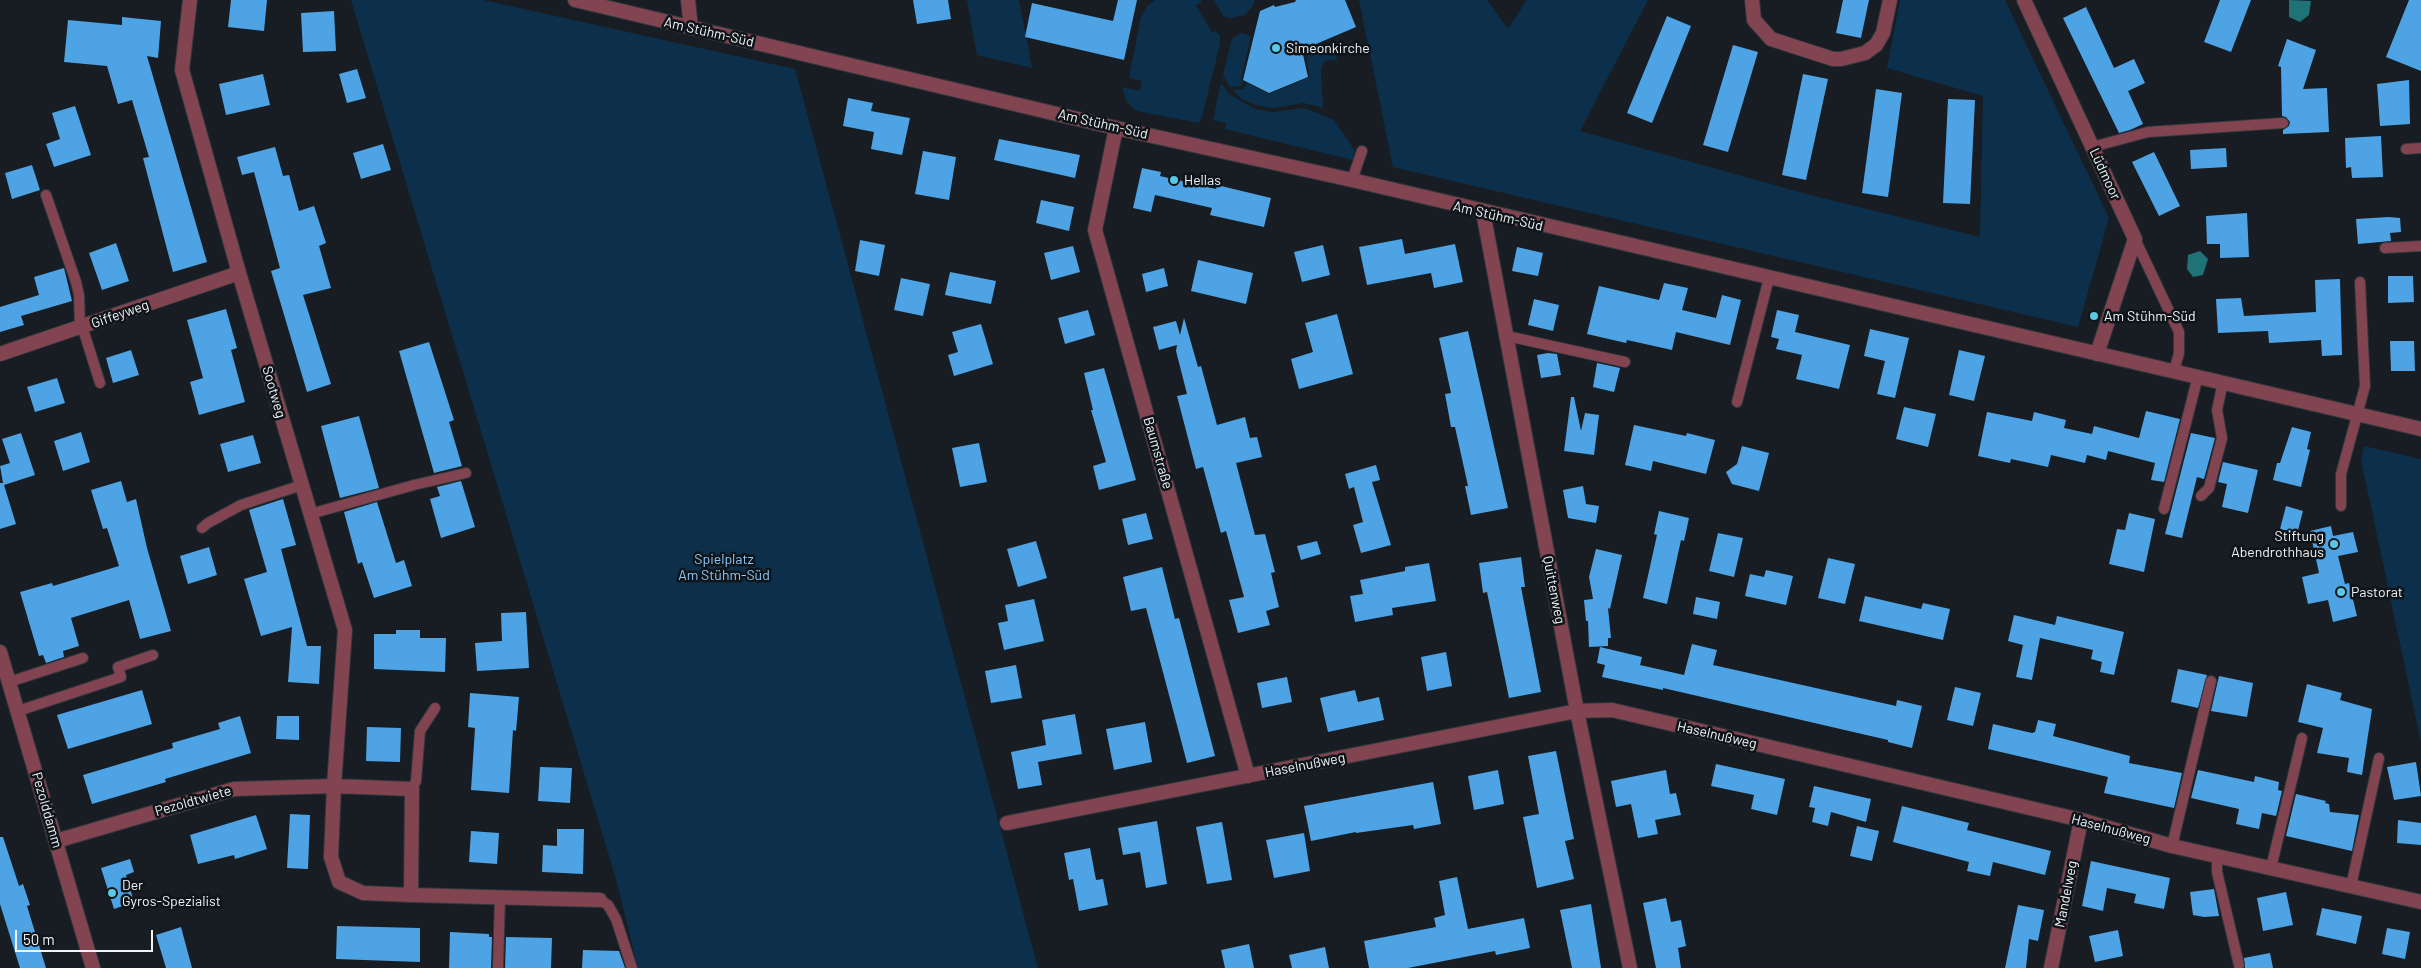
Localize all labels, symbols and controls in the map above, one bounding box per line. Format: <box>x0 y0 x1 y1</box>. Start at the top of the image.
street label: Am Stühm-Süd <box>662 14 756 50</box>
place label: Simeonkirche <box>1286 40 1370 56</box>
marker: Simeonkirche <box>1270 42 1282 54</box>
street label: Am Stühm-Süd <box>1056 106 1150 142</box>
street label: Lüdmoor <box>2086 146 2124 202</box>
place label: Hellas <box>1184 172 1221 188</box>
marker: Hellas <box>1168 174 1180 186</box>
street label: Am Stühm-Süd <box>1451 198 1545 234</box>
street label: Giffeyweg <box>89 296 151 332</box>
place label: Am Stühm-Süd <box>2104 308 2196 324</box>
marker: Am Stühm-Süd <box>2088 310 2100 322</box>
street label: Sootweg <box>259 364 289 420</box>
street label: Baumstraße <box>1140 415 1176 491</box>
place label: Stiftung Abendrothhaus <box>2231 528 2324 560</box>
marker: Stiftung Abendrothhaus <box>2328 538 2340 550</box>
park label: Spielplatz Am Stühm-Süd <box>678 551 770 584</box>
street label: Quittenweg <box>1539 555 1569 625</box>
place label: Pastorat <box>2351 584 2403 600</box>
marker: Pastorat <box>2335 586 2347 598</box>
street label: Haselnußweg <box>1676 718 1758 752</box>
street label: Haselnußweg <box>1264 749 1346 781</box>
street label: Pezolddamm <box>28 770 66 850</box>
street label: Pezoldtwiete <box>153 782 233 820</box>
street label: Haselnußweg <box>2070 810 2152 848</box>
street label: Mandelweg <box>2051 859 2081 929</box>
place label: Der Gyros-Spezialist <box>122 877 221 910</box>
marker: Der Gyros-Spezialist <box>106 887 118 899</box>
scale bar <box>18 920 155 952</box>
text: 50 m <box>23 930 55 948</box>

